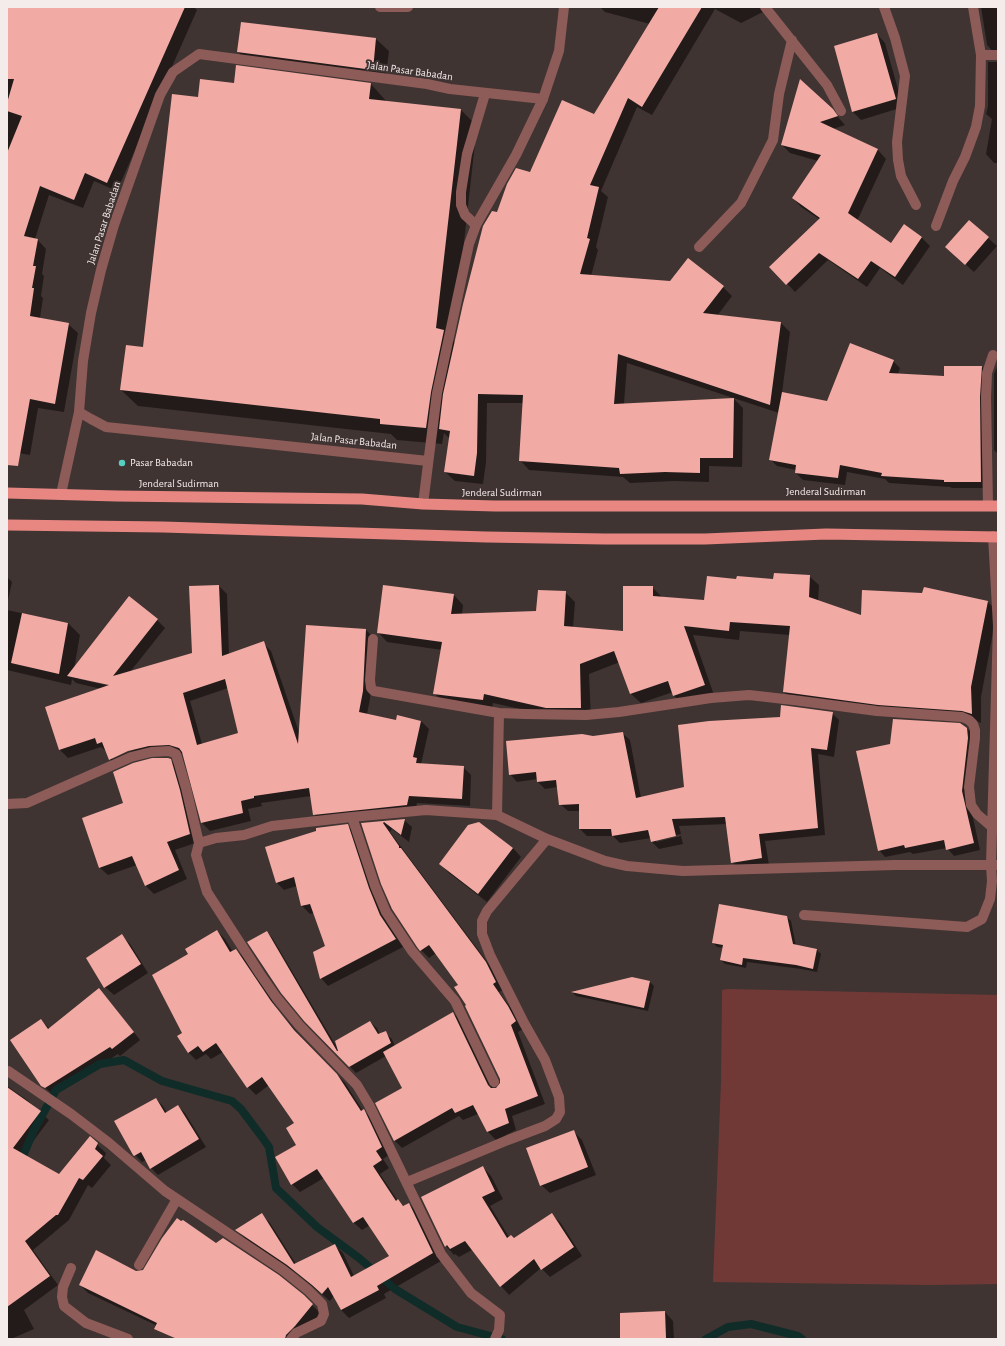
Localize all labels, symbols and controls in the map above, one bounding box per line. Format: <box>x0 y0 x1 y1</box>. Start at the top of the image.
street label: Jalan Pasar Babadan <box>366 58 454 84</box>
street label: Jalan Pasar Babadan <box>84 180 124 266</box>
street label: Jalan Pasar Babadan <box>310 430 398 452</box>
place label: Pasar Babadan <box>130 456 193 470</box>
marker: Pasar Babadan <box>117 458 127 468</box>
street label: Jenderal Sudirman <box>139 477 219 491</box>
street label: Jenderal Sudirman <box>786 485 866 499</box>
street label: Jenderal Sudirman <box>462 486 542 500</box>

